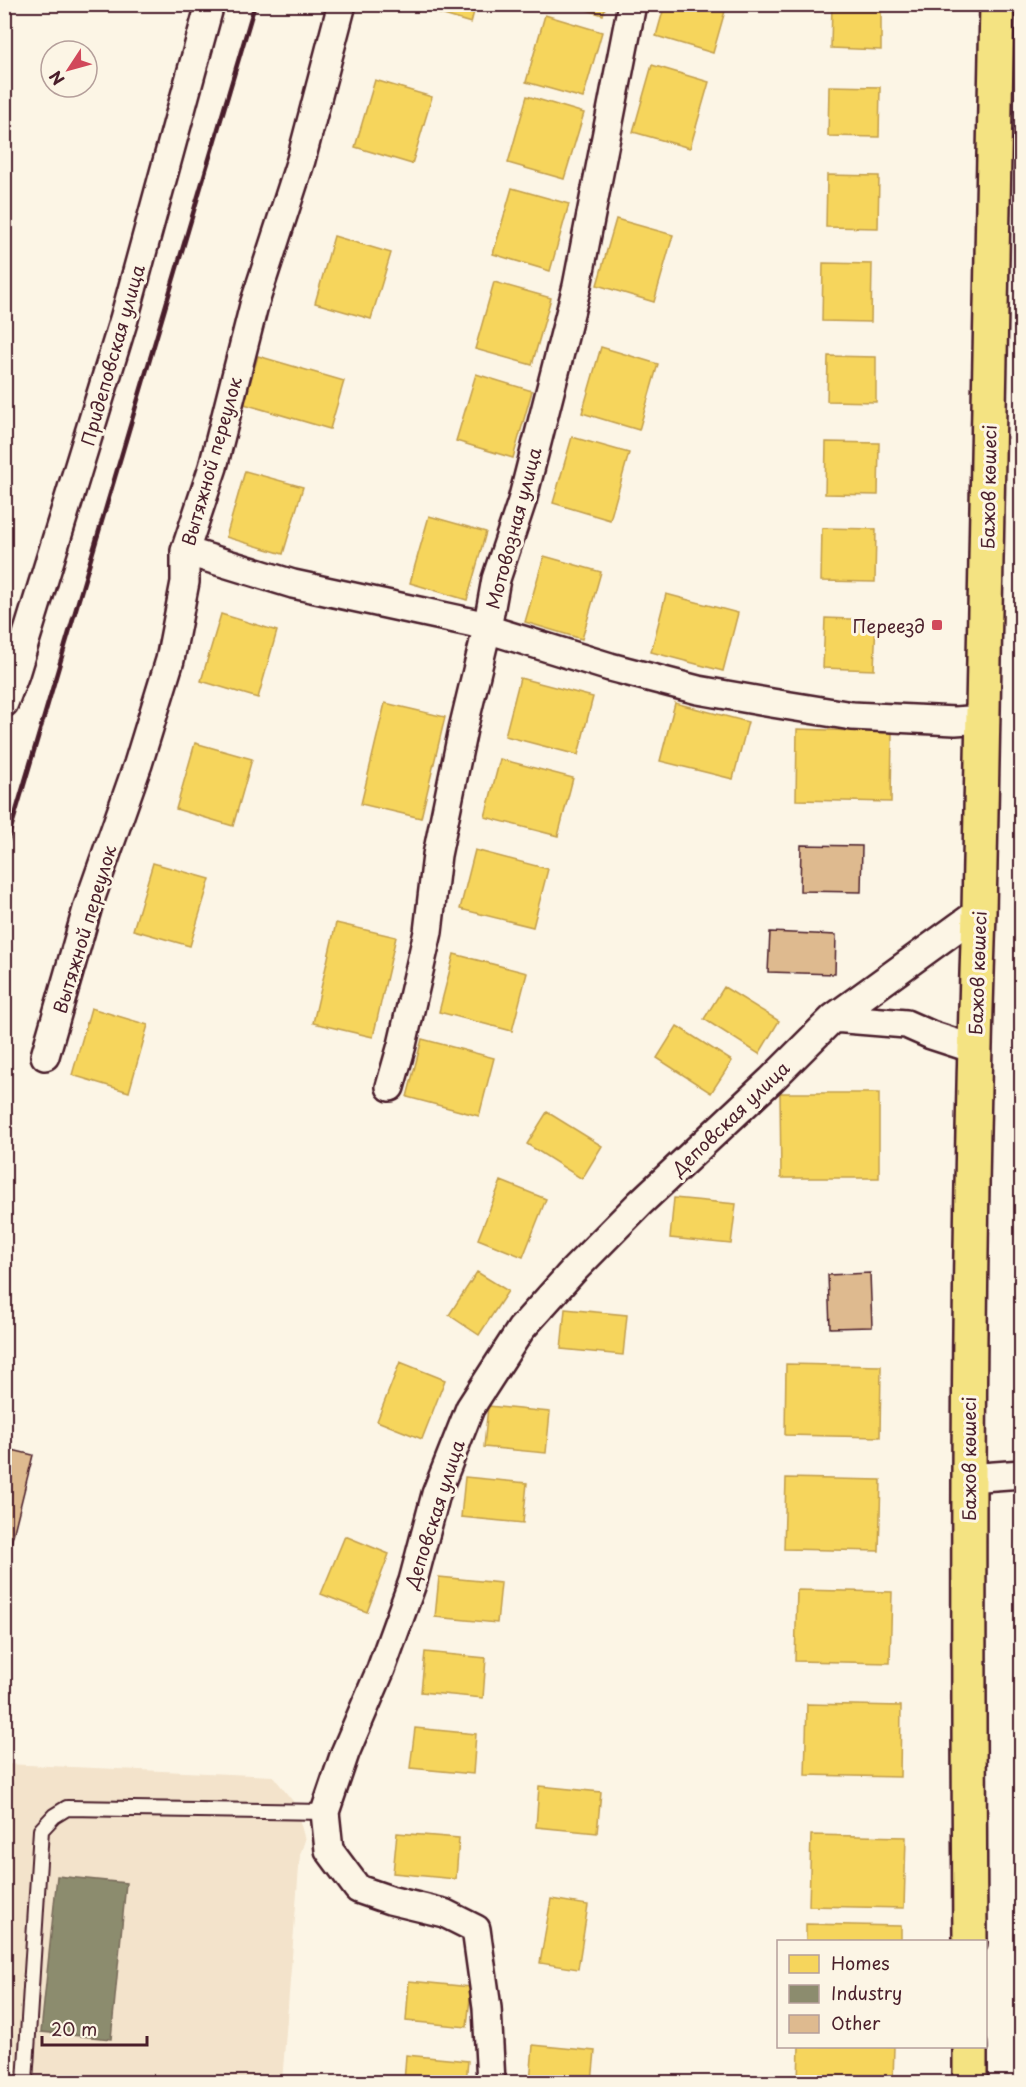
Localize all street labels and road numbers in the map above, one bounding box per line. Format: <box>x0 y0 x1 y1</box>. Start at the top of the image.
street label: Придеповская улица <box>73 261 151 449</box>
street label: Вытяжной переулок <box>174 373 248 549</box>
street label: Бажов көшесі <box>973 424 1003 550</box>
street label: Мотовозная улица <box>478 444 548 612</box>
street label: Вытяжной переулок <box>46 841 123 1016</box>
street label: Бажов көшесі <box>961 910 993 1036</box>
street label: Деповская улица <box>664 1054 796 1182</box>
street label: Бажов көшесі <box>955 1397 982 1521</box>
street label: Деповская улица <box>397 1436 471 1593</box>

